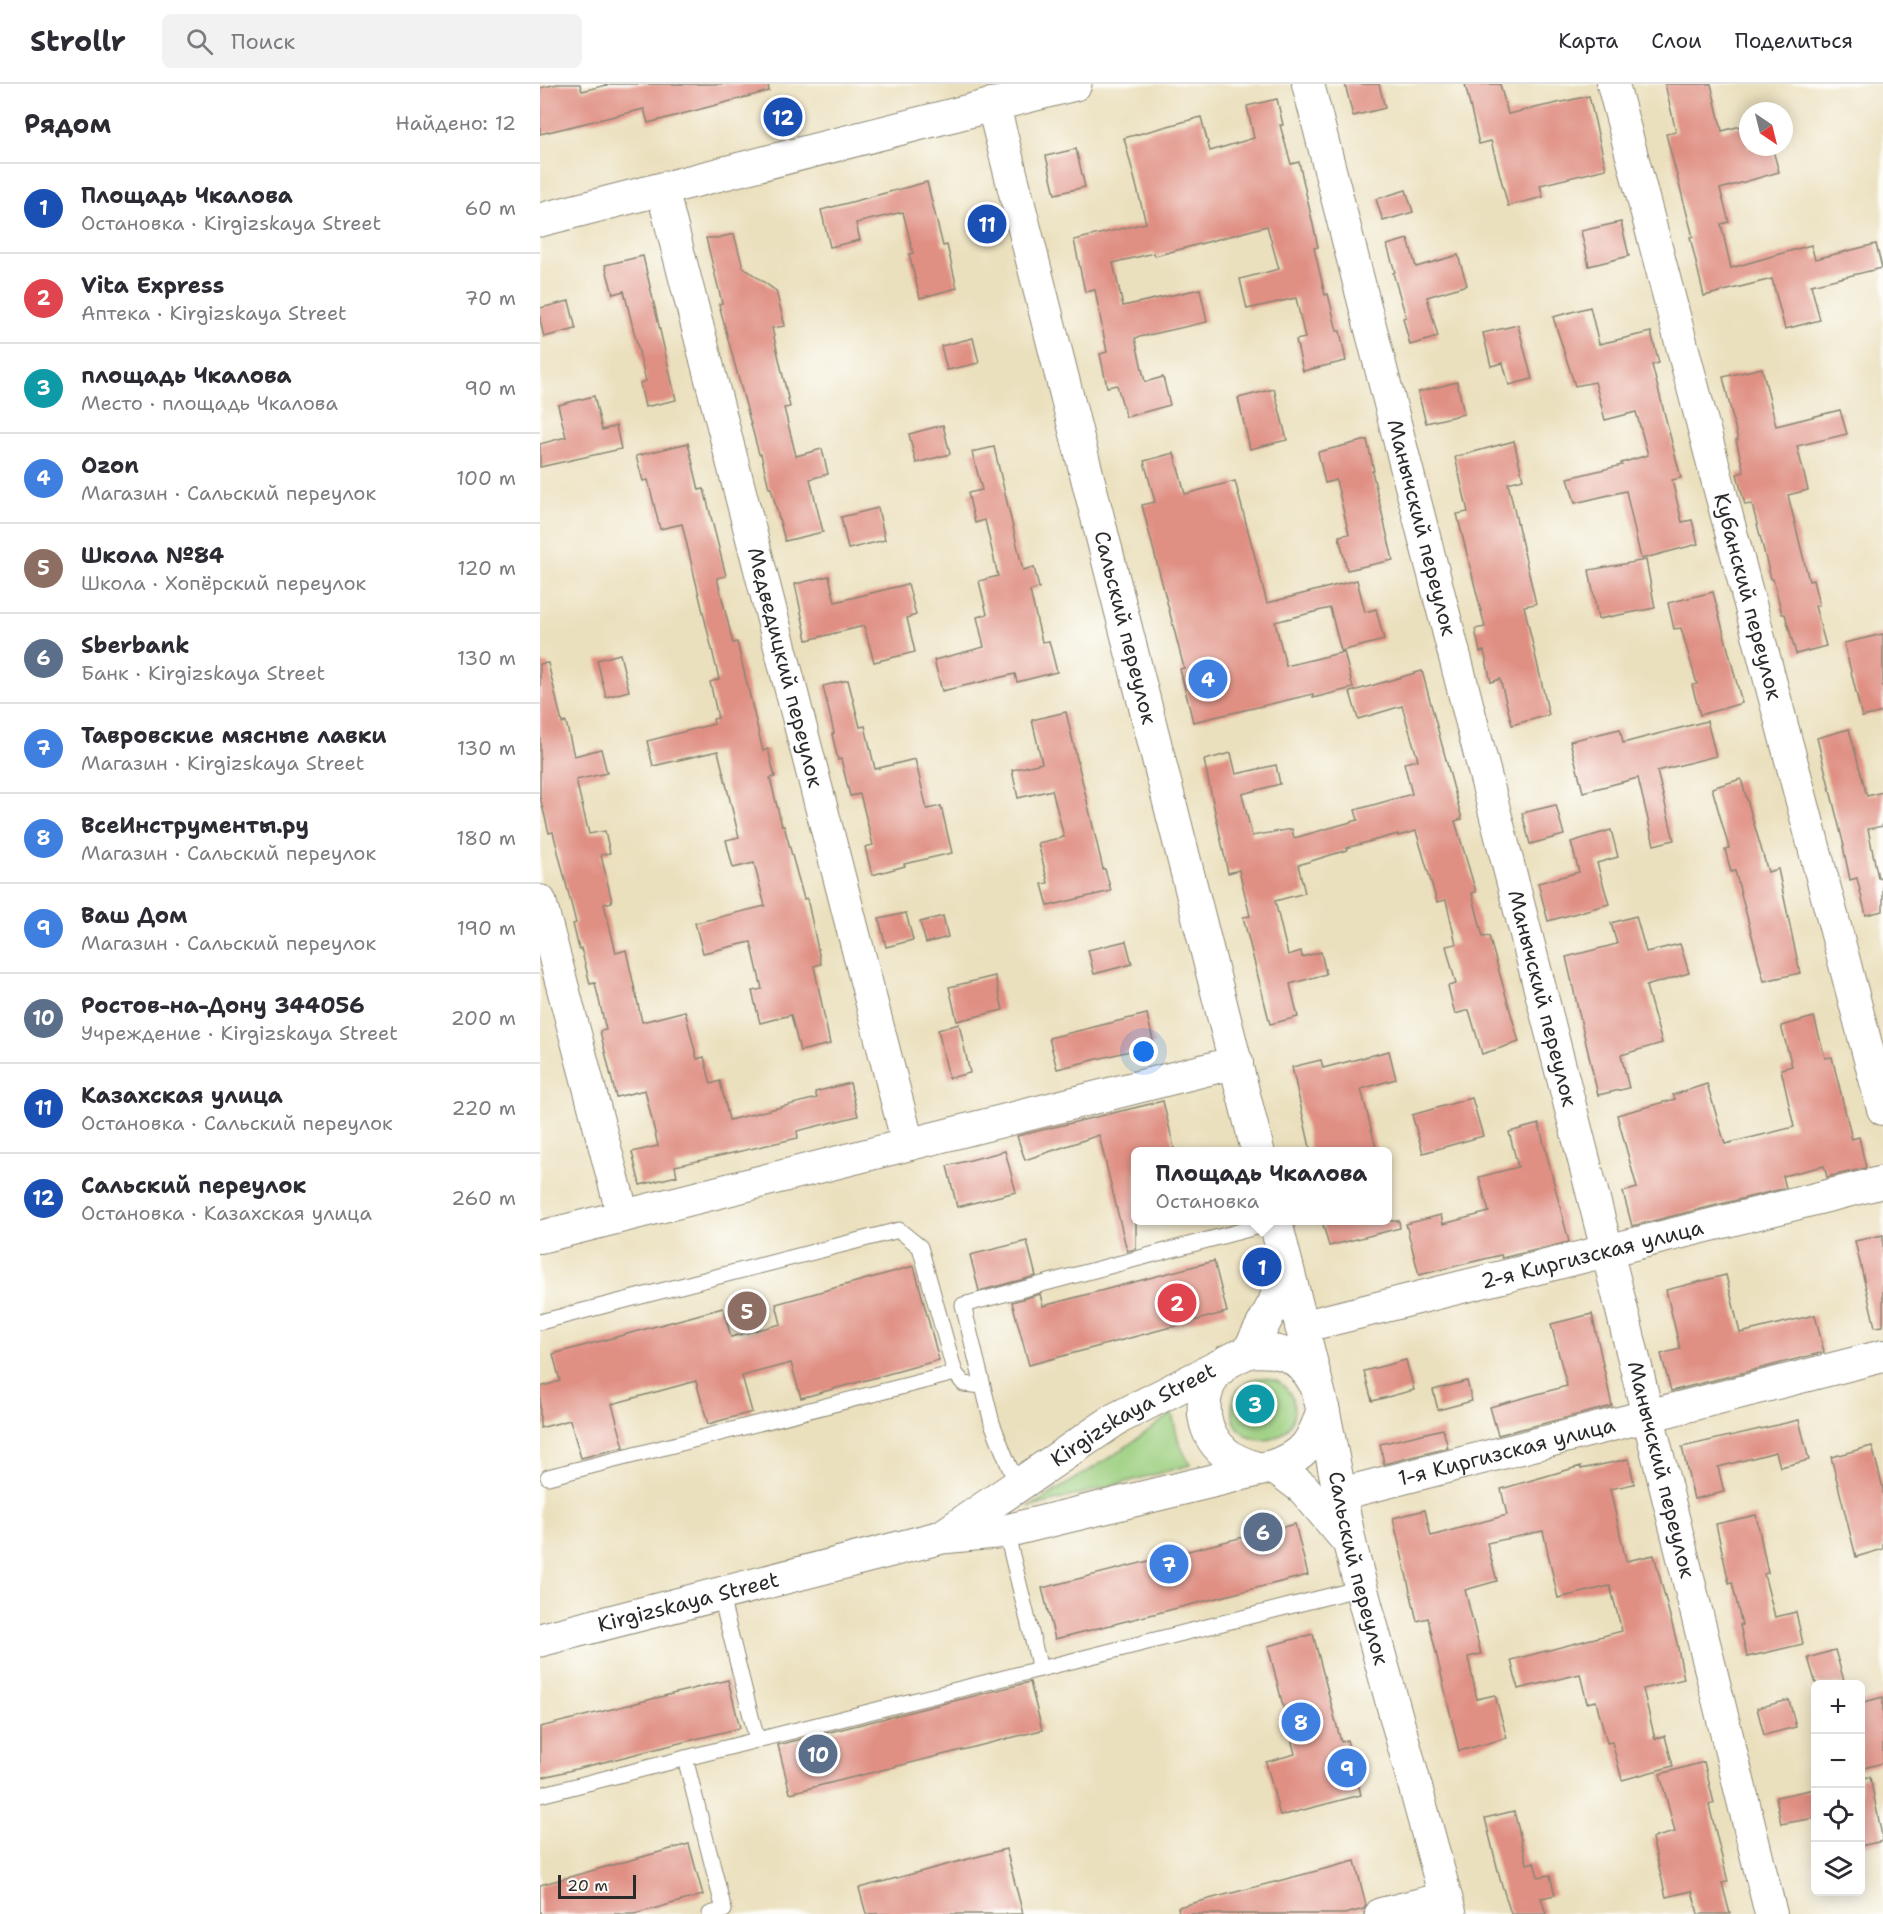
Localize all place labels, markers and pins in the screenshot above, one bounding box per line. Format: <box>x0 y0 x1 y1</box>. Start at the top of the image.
pin: 12 <box>764 94 802 140</box>
pin: 11 <box>968 202 1006 246</box>
pin: 4 <box>1188 656 1228 702</box>
pin: 1 <box>1242 1244 1282 1290</box>
pin: 2 <box>1158 1280 1196 1326</box>
pin: 5 <box>728 1288 766 1334</box>
pin: 3 <box>1236 1382 1274 1426</box>
pin: 6 <box>1244 1510 1282 1554</box>
pin: 7 <box>1150 1542 1188 1586</box>
pin: 8 <box>1282 1700 1320 1744</box>
pin: 10 <box>798 1732 838 1776</box>
pin: 9 <box>1328 1746 1366 1790</box>

